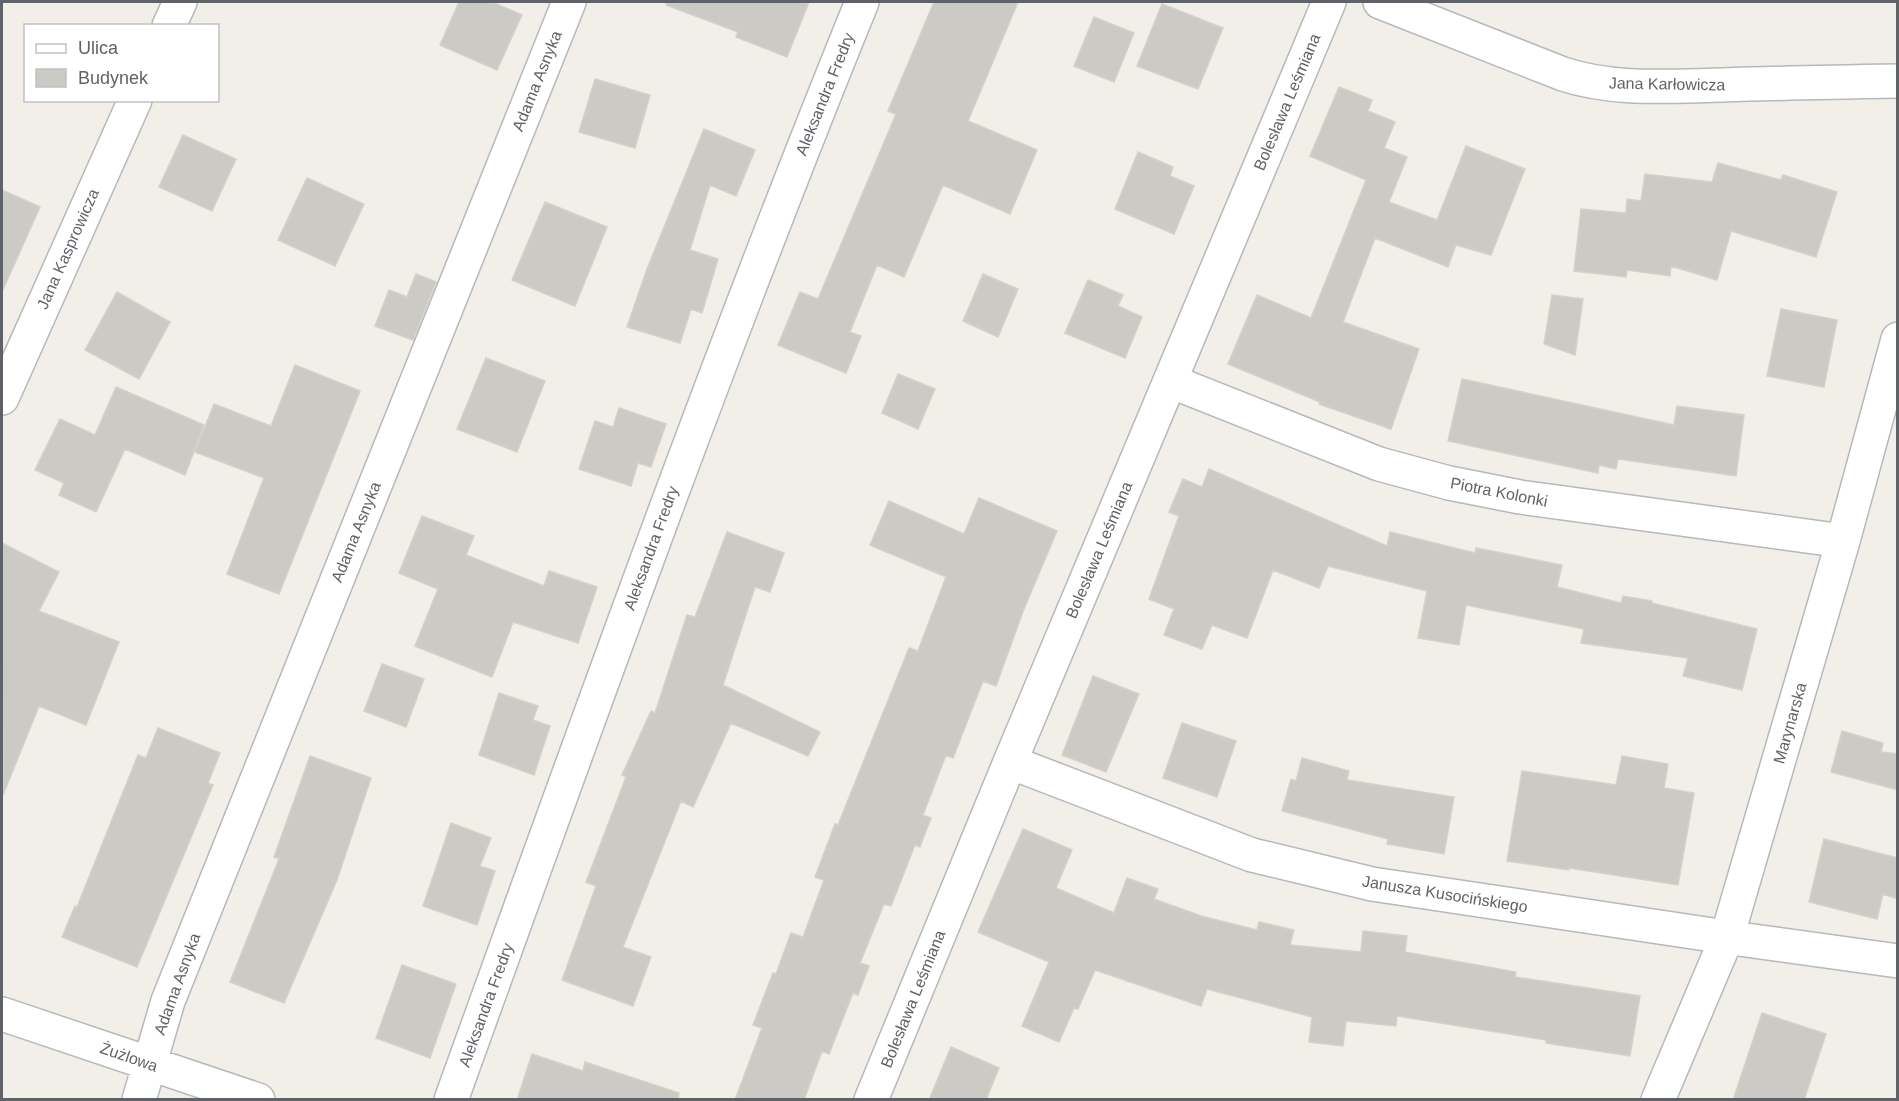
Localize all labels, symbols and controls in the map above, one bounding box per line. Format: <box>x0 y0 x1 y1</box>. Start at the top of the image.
legend <box>24 24 219 102</box>
street label: Adama Asnyka <box>509 28 565 134</box>
street label: Aleksandra Fredry <box>793 30 857 158</box>
street label: Bolesława Leśmiana <box>1251 31 1324 173</box>
text: Ulica <box>78 38 119 58</box>
text: Budynek <box>78 68 149 88</box>
street label: Jana Karłowicza <box>1609 74 1725 94</box>
street label: Jana Kasprowicza <box>34 186 102 312</box>
street label: Piotra Kolonki <box>1449 474 1549 510</box>
street label: Adama Asnyka <box>328 479 384 585</box>
street label: Bolesława Leśmiana <box>1063 479 1136 621</box>
street label: Aleksandra Fredry <box>621 484 681 612</box>
street label: Marynarska <box>1770 680 1810 766</box>
street label: Janusza Kusocińskiego <box>1361 873 1529 915</box>
street label: Bolesława Leśmiana <box>878 928 948 1070</box>
street label: Adama Asnyka <box>151 931 203 1037</box>
street label: Aleksandra Fredry <box>456 941 516 1069</box>
street label: Żużlowa <box>98 1038 160 1075</box>

